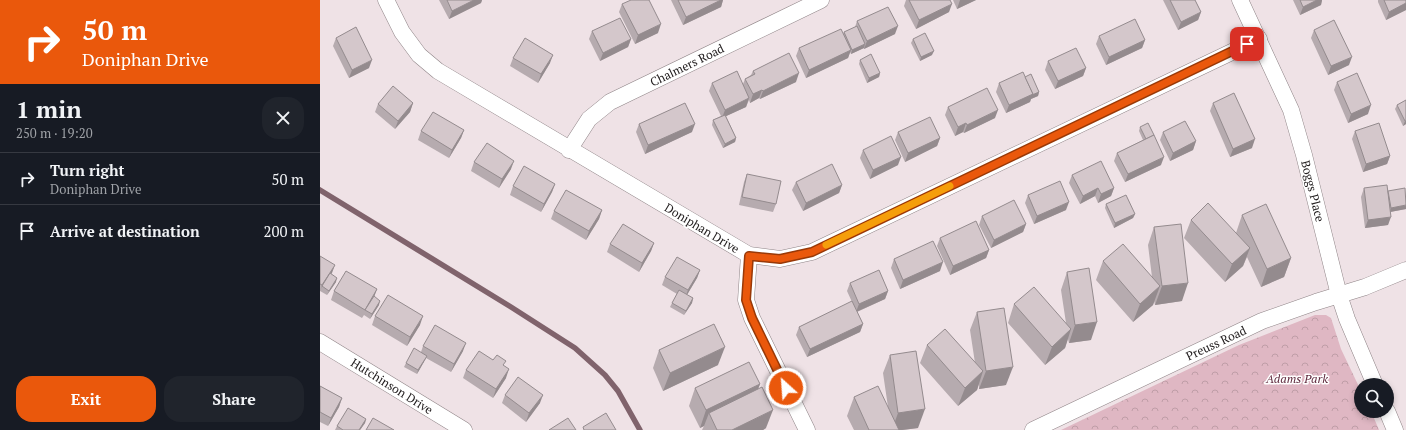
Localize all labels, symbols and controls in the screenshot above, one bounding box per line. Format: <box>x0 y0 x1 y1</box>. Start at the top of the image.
text: 50 m <box>82 11 147 48</box>
icon: right <box>16 16 68 68</box>
pin <box>1230 27 1264 61</box>
icon: arrive <box>1236 33 1258 55</box>
street label: Chalmers Road <box>648 41 727 89</box>
text: Doniphan Drive <box>82 47 209 71</box>
text: 1 min <box>16 93 82 125</box>
button: close <box>262 97 304 139</box>
text: 250 m · 19:20 <box>16 124 93 142</box>
street label: Boggs Place <box>1298 159 1328 223</box>
text: Turn right <box>50 160 125 180</box>
icon: right <box>16 168 38 190</box>
text: 50 m <box>271 169 304 189</box>
text: Doniphan Drive <box>50 180 141 198</box>
street label: Doniphan Drive <box>662 200 742 256</box>
icon: arrive <box>16 220 38 242</box>
text: Arrive at destination <box>50 221 200 241</box>
text: 200 m <box>263 221 304 241</box>
street label: Preuss Road <box>1183 322 1249 363</box>
street label: Hutchinson Drive <box>348 355 436 417</box>
position arrow <box>765 367 807 409</box>
park label: Adams Park <box>1265 371 1328 386</box>
button: Exit <box>16 376 156 422</box>
button: Share <box>164 376 304 422</box>
map controls <box>1354 378 1394 418</box>
button: search <box>1354 378 1394 418</box>

